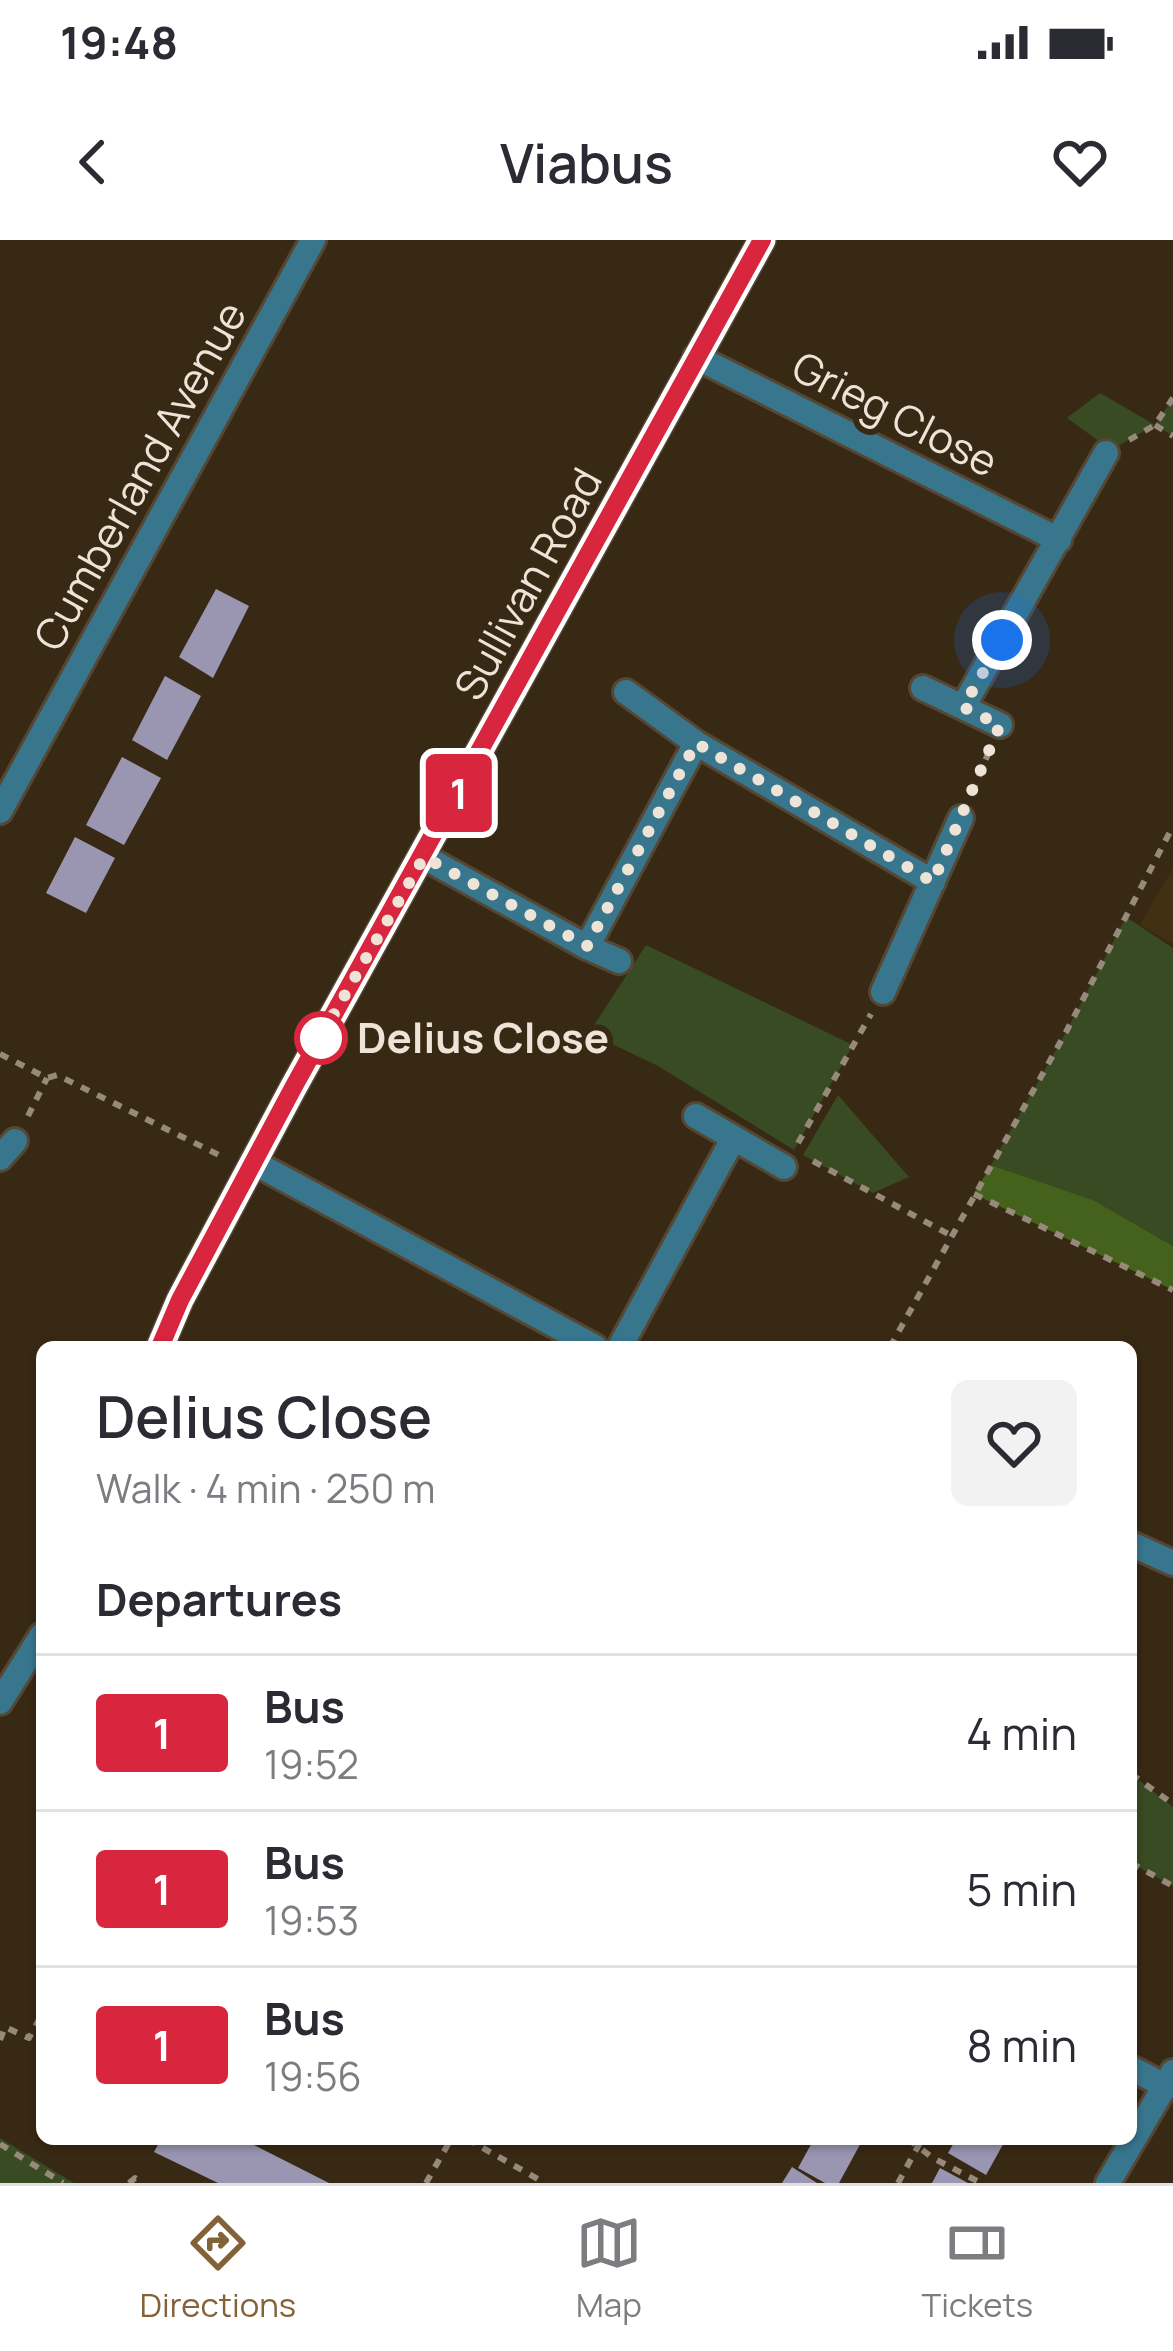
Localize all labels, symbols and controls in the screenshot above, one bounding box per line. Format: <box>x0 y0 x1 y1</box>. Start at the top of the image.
text: 19:48 <box>60 11 178 73</box>
text: Viabus <box>500 125 673 199</box>
icon: back <box>60 129 126 195</box>
icon: heart <box>1047 129 1113 195</box>
street label: Cumberland Avenue <box>19 291 259 660</box>
street label: Grieg Close <box>783 337 1008 490</box>
street label: Sullivan Road <box>440 457 615 710</box>
your location <box>972 610 1032 670</box>
line badge: 1 <box>420 754 498 832</box>
text: 1 <box>450 764 468 822</box>
place label: Delius Close <box>357 1008 609 1066</box>
marker: Delius Close <box>296 1013 346 1063</box>
text: Delius Close <box>96 1377 432 1455</box>
button: heart <box>951 1380 1077 1506</box>
text: Walk · 4 min · 250 m <box>96 1461 435 1515</box>
text: Departures <box>96 1568 342 1630</box>
text: Bus <box>264 1675 345 1737</box>
text: 4 min <box>966 1702 1077 1764</box>
text: 1 <box>153 1704 171 1762</box>
text: 19:52 <box>264 1737 359 1791</box>
text: Bus <box>264 1831 345 1893</box>
text: 5 min <box>967 1858 1077 1920</box>
text: 1 <box>153 1860 171 1918</box>
text: 19:53 <box>264 1893 359 1947</box>
text: Bus <box>264 1987 345 2049</box>
text: 8 min <box>966 2014 1077 2076</box>
text: 1 <box>153 2016 171 2074</box>
text: 19:56 <box>264 2049 362 2103</box>
tab: Directions <box>140 2210 296 2327</box>
tab: Map <box>576 2210 642 2327</box>
tab: Tickets <box>922 2210 1033 2327</box>

